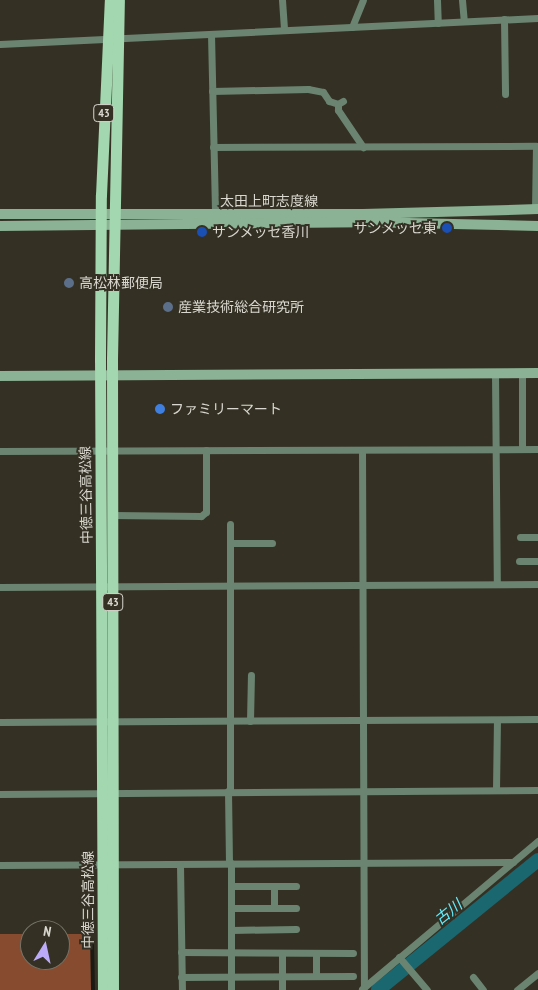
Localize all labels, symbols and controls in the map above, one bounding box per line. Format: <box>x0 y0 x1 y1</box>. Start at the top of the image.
road number: 43 <box>93 104 115 122</box>
street label: 太田上町志度線 <box>220 193 318 209</box>
place label: サンメッセ東 <box>353 220 437 236</box>
marker: サンメッセ東 <box>441 222 453 234</box>
place label: サンメッセ香川 <box>212 224 310 240</box>
marker: サンメッセ香川 <box>196 226 208 238</box>
place label: 高松林郵便局 <box>79 275 163 291</box>
marker: 高松林郵便局 <box>63 277 75 289</box>
place label: 産業技術総合研究所 <box>178 299 304 315</box>
marker: 産業技術総合研究所 <box>162 301 174 313</box>
place label: ファミリーマート <box>170 401 282 417</box>
marker: ファミリーマート <box>154 403 166 415</box>
street label: 中徳三谷高松線 <box>77 446 95 544</box>
road number: 43 <box>102 592 124 612</box>
street label: 中徳三谷高松線 <box>80 851 96 949</box>
water label: 古川 <box>431 896 465 928</box>
north arrow <box>20 920 70 970</box>
text: N <box>42 922 53 941</box>

